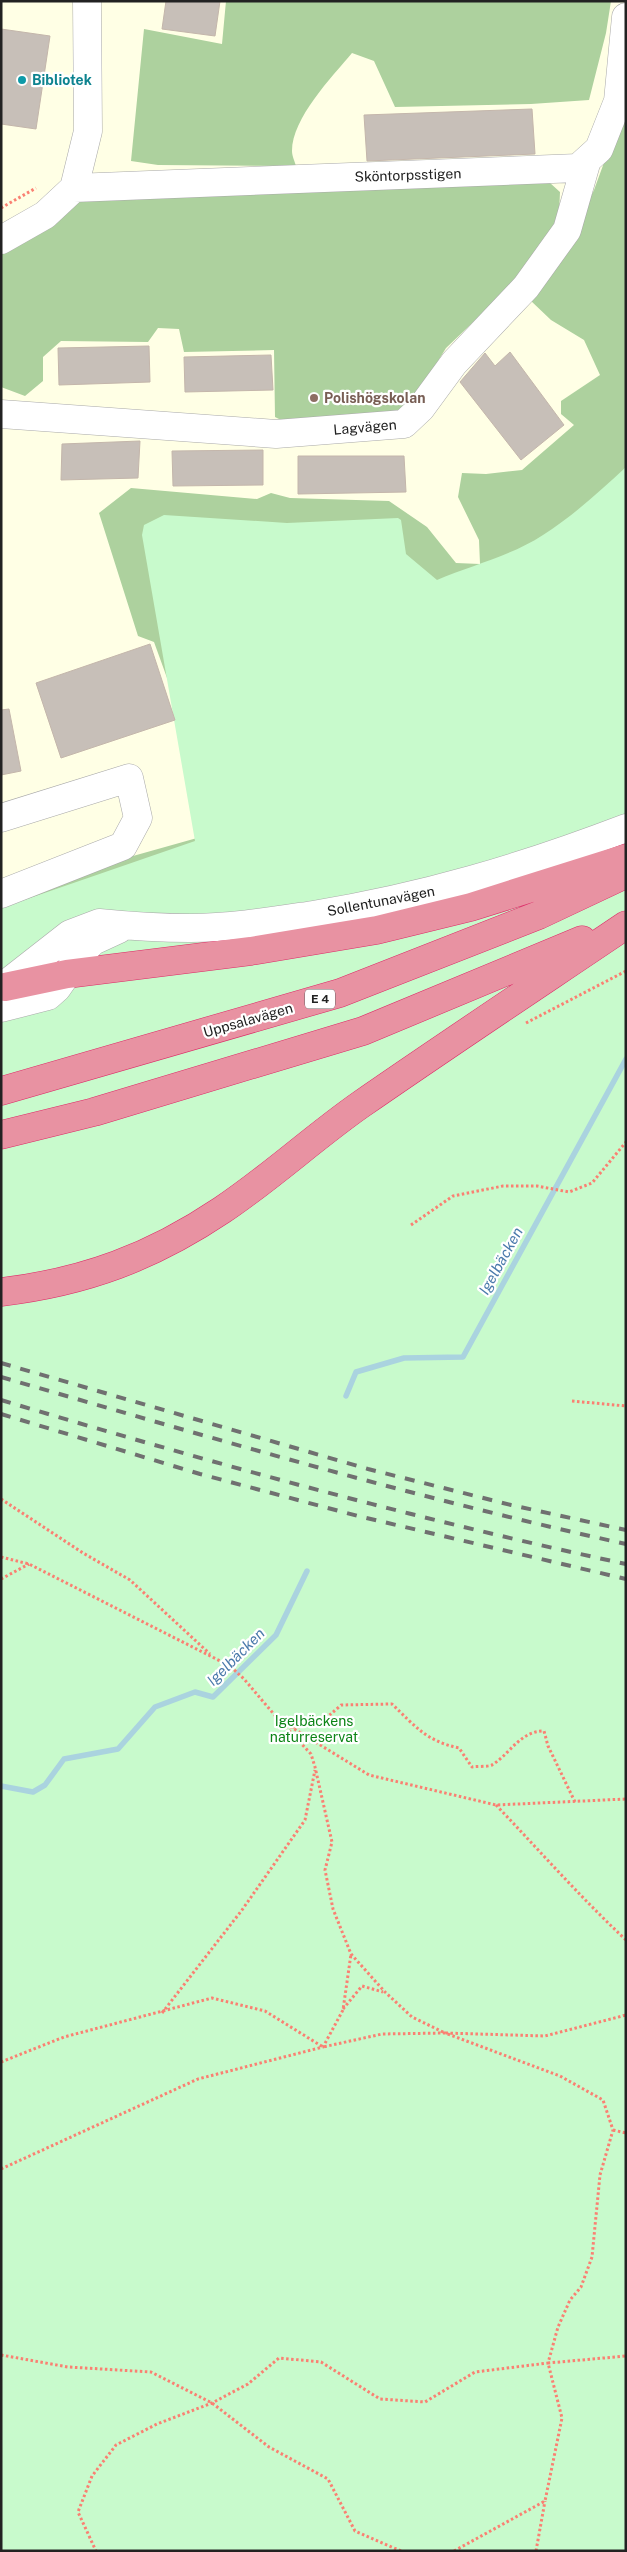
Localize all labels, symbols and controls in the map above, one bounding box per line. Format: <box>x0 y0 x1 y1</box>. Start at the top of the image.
place label: Bibliotek <box>32 72 92 88</box>
marker: Bibliotek <box>16 74 28 86</box>
street label: Sköntorpsstigen <box>354 165 462 185</box>
place label: Polishögskolan <box>324 390 425 406</box>
marker: Polishögskolan <box>308 392 320 404</box>
street label: Lagvägen <box>333 416 397 438</box>
street label: Sollentunavägen <box>326 883 436 919</box>
road number: E 4 <box>305 990 335 1009</box>
street label: Uppsalavägen <box>202 1000 294 1040</box>
water label: Igelbäcken <box>475 1224 526 1297</box>
water label: Igelbäcken <box>203 1624 268 1689</box>
park label: Igelbäckens naturreservat <box>270 1713 358 1745</box>

